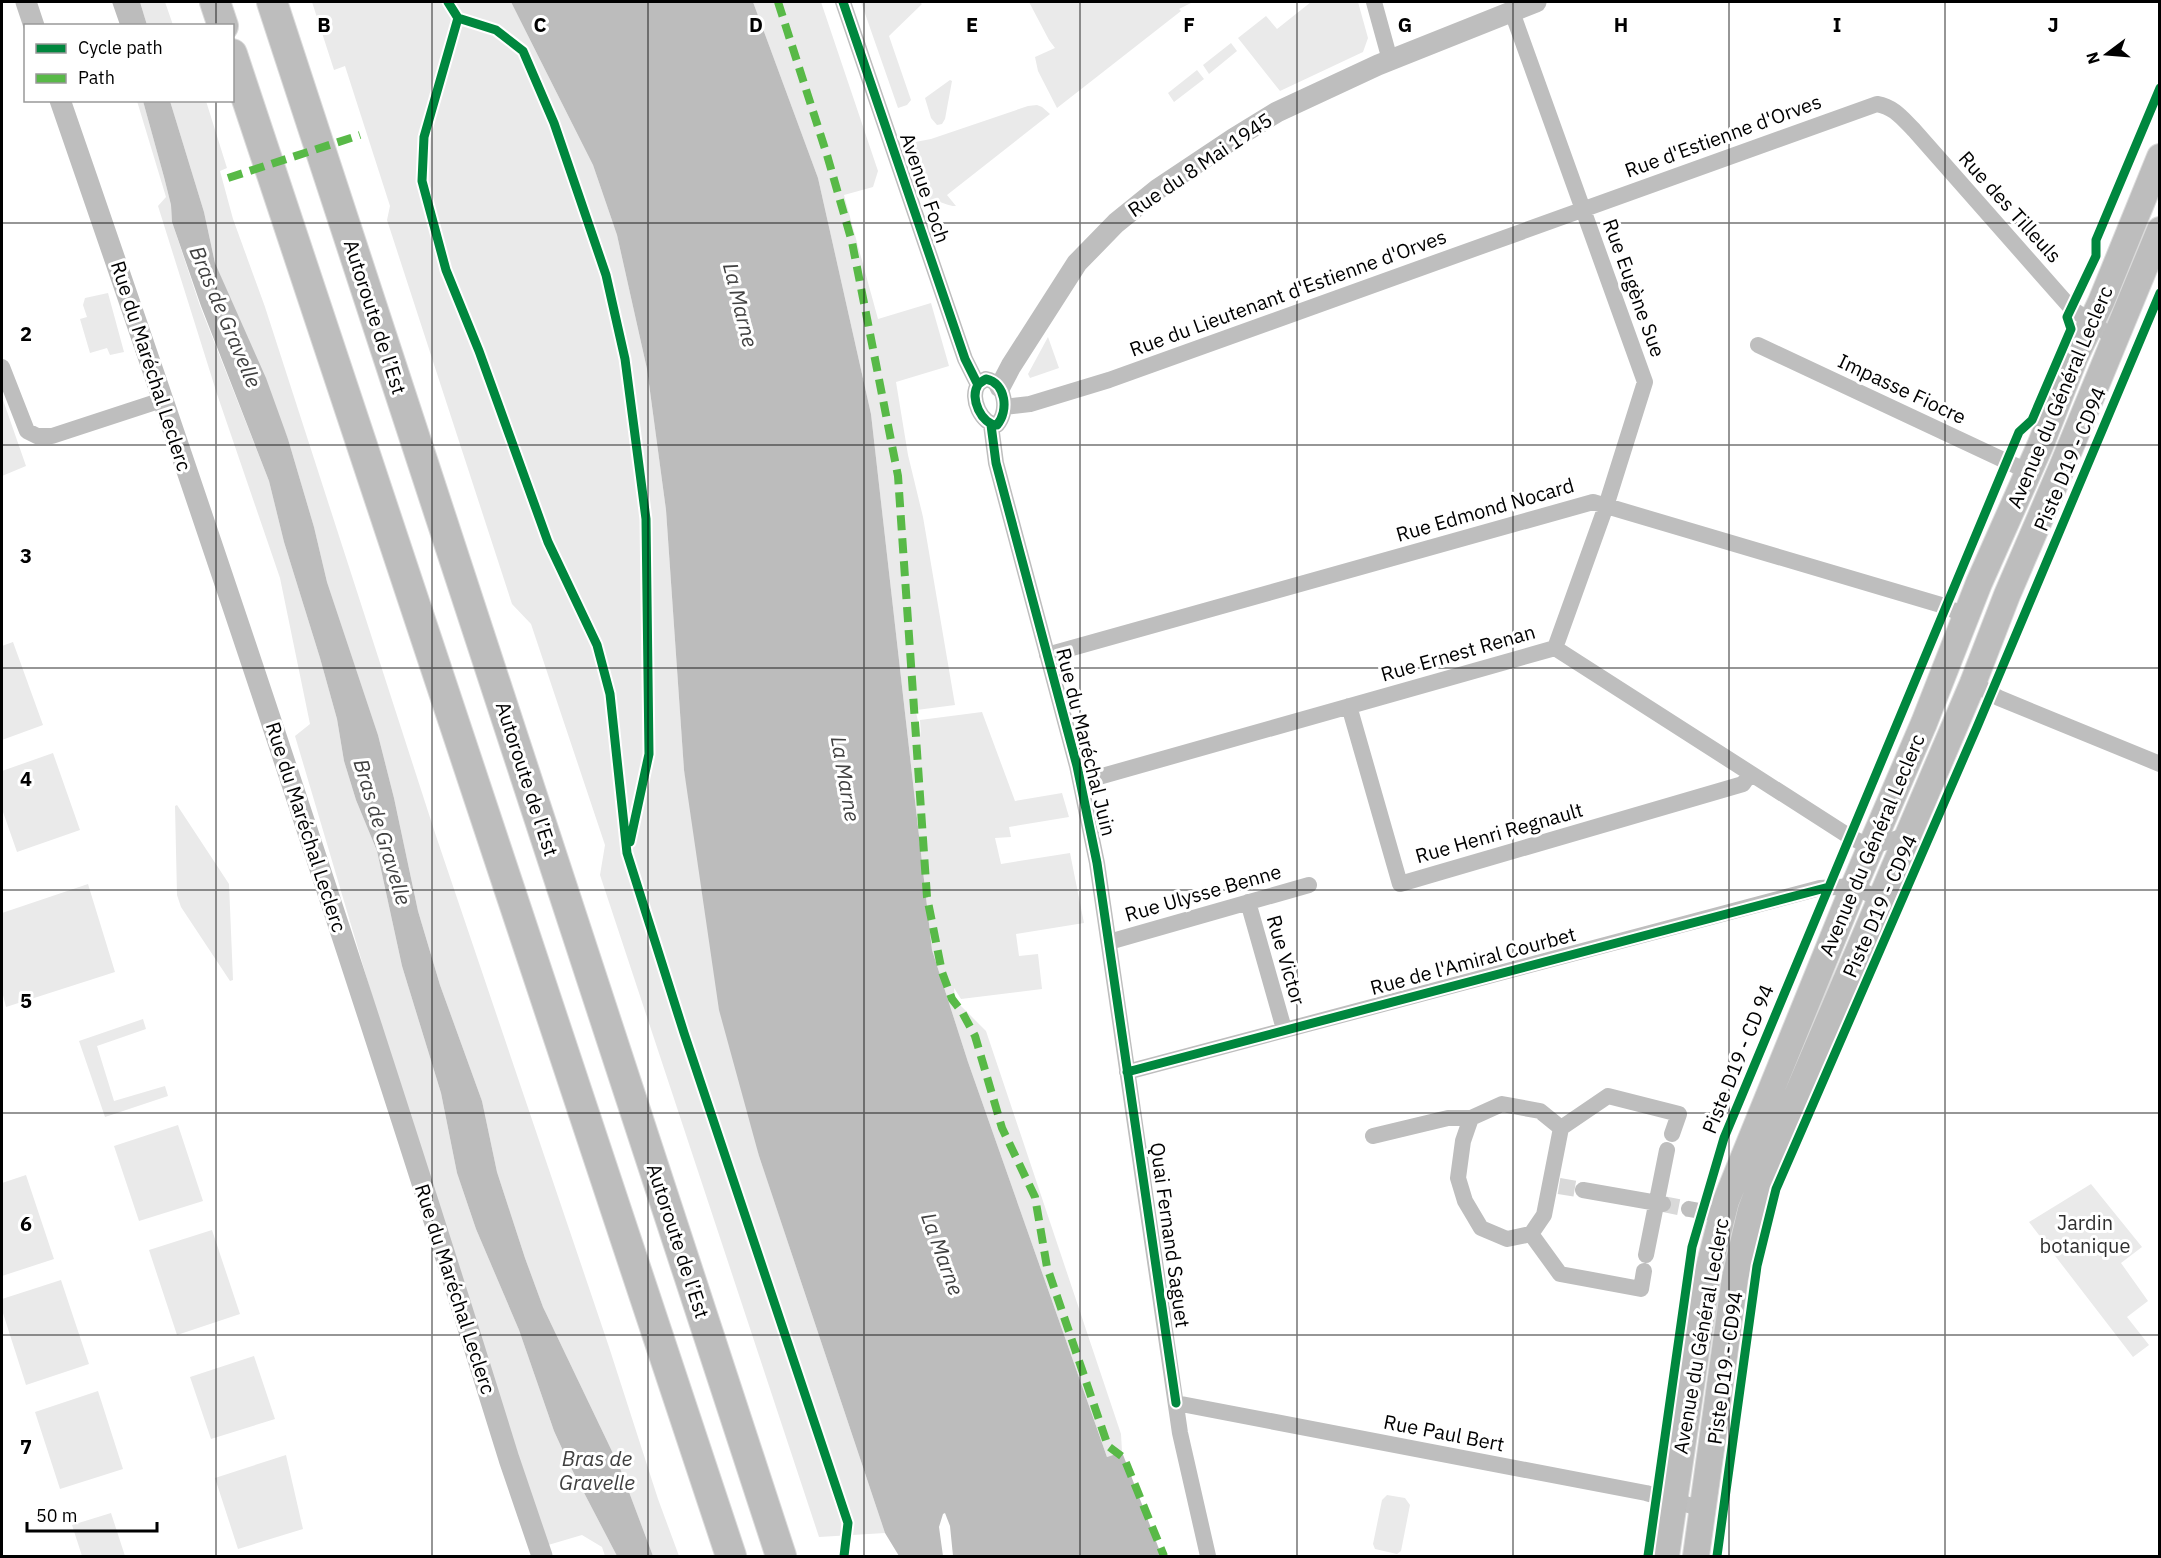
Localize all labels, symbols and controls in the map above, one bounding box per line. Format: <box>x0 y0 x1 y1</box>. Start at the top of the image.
text: B <box>317 11 331 38</box>
text: C <box>533 11 547 38</box>
text: D <box>749 11 763 38</box>
text: E <box>966 11 978 38</box>
text: F <box>1183 11 1195 38</box>
text: G <box>1398 11 1412 38</box>
text: H <box>1614 11 1628 38</box>
text: I <box>1833 11 1841 38</box>
text: J <box>2047 11 2059 38</box>
legend <box>24 24 234 102</box>
north arrow <box>2077 24 2137 84</box>
text: Cycle path <box>78 36 163 59</box>
text: N <box>2081 50 2104 66</box>
text: Path <box>78 66 115 89</box>
street label: Rue d'Estienne d'Orves <box>1621 87 1825 184</box>
street label: Rue du 8 Mai 1945 <box>1122 106 1277 223</box>
street label: Avenue Foch <box>894 129 957 247</box>
street label: Rue des Tilleuls <box>1953 145 2068 268</box>
street label: Rue Eugène Sue <box>1597 215 1672 361</box>
street label: Rue du Lieutenant d'Estienne d'Orves <box>1126 222 1450 363</box>
street label: Autoroute de l’Est <box>338 236 413 398</box>
water label: Bras de Gravelle <box>183 241 268 392</box>
street label: Rue du Maréchal Leclerc <box>105 257 198 474</box>
water label: La Marne <box>717 260 765 350</box>
street label: Avenue du Général Leclerc <box>2000 281 2119 512</box>
text: 2 <box>20 320 32 347</box>
street label: Impasse Fiocre <box>1834 347 1971 430</box>
street label: Piste D19 - CD94 <box>2027 383 2112 535</box>
street label: Rue Edmond Nocard <box>1393 471 1577 548</box>
text: 3 <box>20 542 32 569</box>
street label: Rue Ernest Renan <box>1378 618 1538 687</box>
street label: Rue du Maréchal Juin <box>1050 645 1123 839</box>
street label: Autoroute de l’Est <box>490 698 565 860</box>
street label: Rue du Maréchal Leclerc <box>260 718 353 935</box>
street label: Avenue du Général Leclerc <box>1812 729 1931 960</box>
water label: La Marne <box>825 734 867 824</box>
water label: Bras de Gravelle <box>347 755 419 908</box>
text: 4 <box>20 765 32 792</box>
street label: Rue Henri Regnault <box>1412 796 1586 869</box>
street label: Piste D19 - CD94 <box>1836 830 1923 982</box>
street label: Rue Ulysse Benne <box>1122 857 1284 928</box>
street label: Rue Victor <box>1261 912 1312 1008</box>
street label: Rue de l'Amiral Courbet <box>1367 920 1579 1001</box>
street label: Piste D19 - CD 94 <box>1695 980 1780 1137</box>
text: 5 <box>20 987 32 1014</box>
street label: Quai Fernand Saguet <box>1144 1141 1197 1329</box>
street label: Autoroute de l’Est <box>641 1160 716 1322</box>
street label: Rue du Maréchal Leclerc <box>409 1180 502 1397</box>
water label: La Marne <box>915 1208 971 1299</box>
park label: Jardin botanique <box>2040 1209 2130 1259</box>
text: 6 <box>20 1210 32 1237</box>
street label: Avenue du Général Leclerc <box>1666 1216 1735 1456</box>
street label: Piste D19 - CD94 <box>1700 1290 1749 1446</box>
street label: Rue Paul Bert <box>1381 1408 1507 1457</box>
text: 7 <box>20 1433 32 1460</box>
water label: Bras de Gravelle <box>559 1444 635 1496</box>
scale bar <box>27 1495 158 1533</box>
text: 50 m <box>36 1504 78 1527</box>

